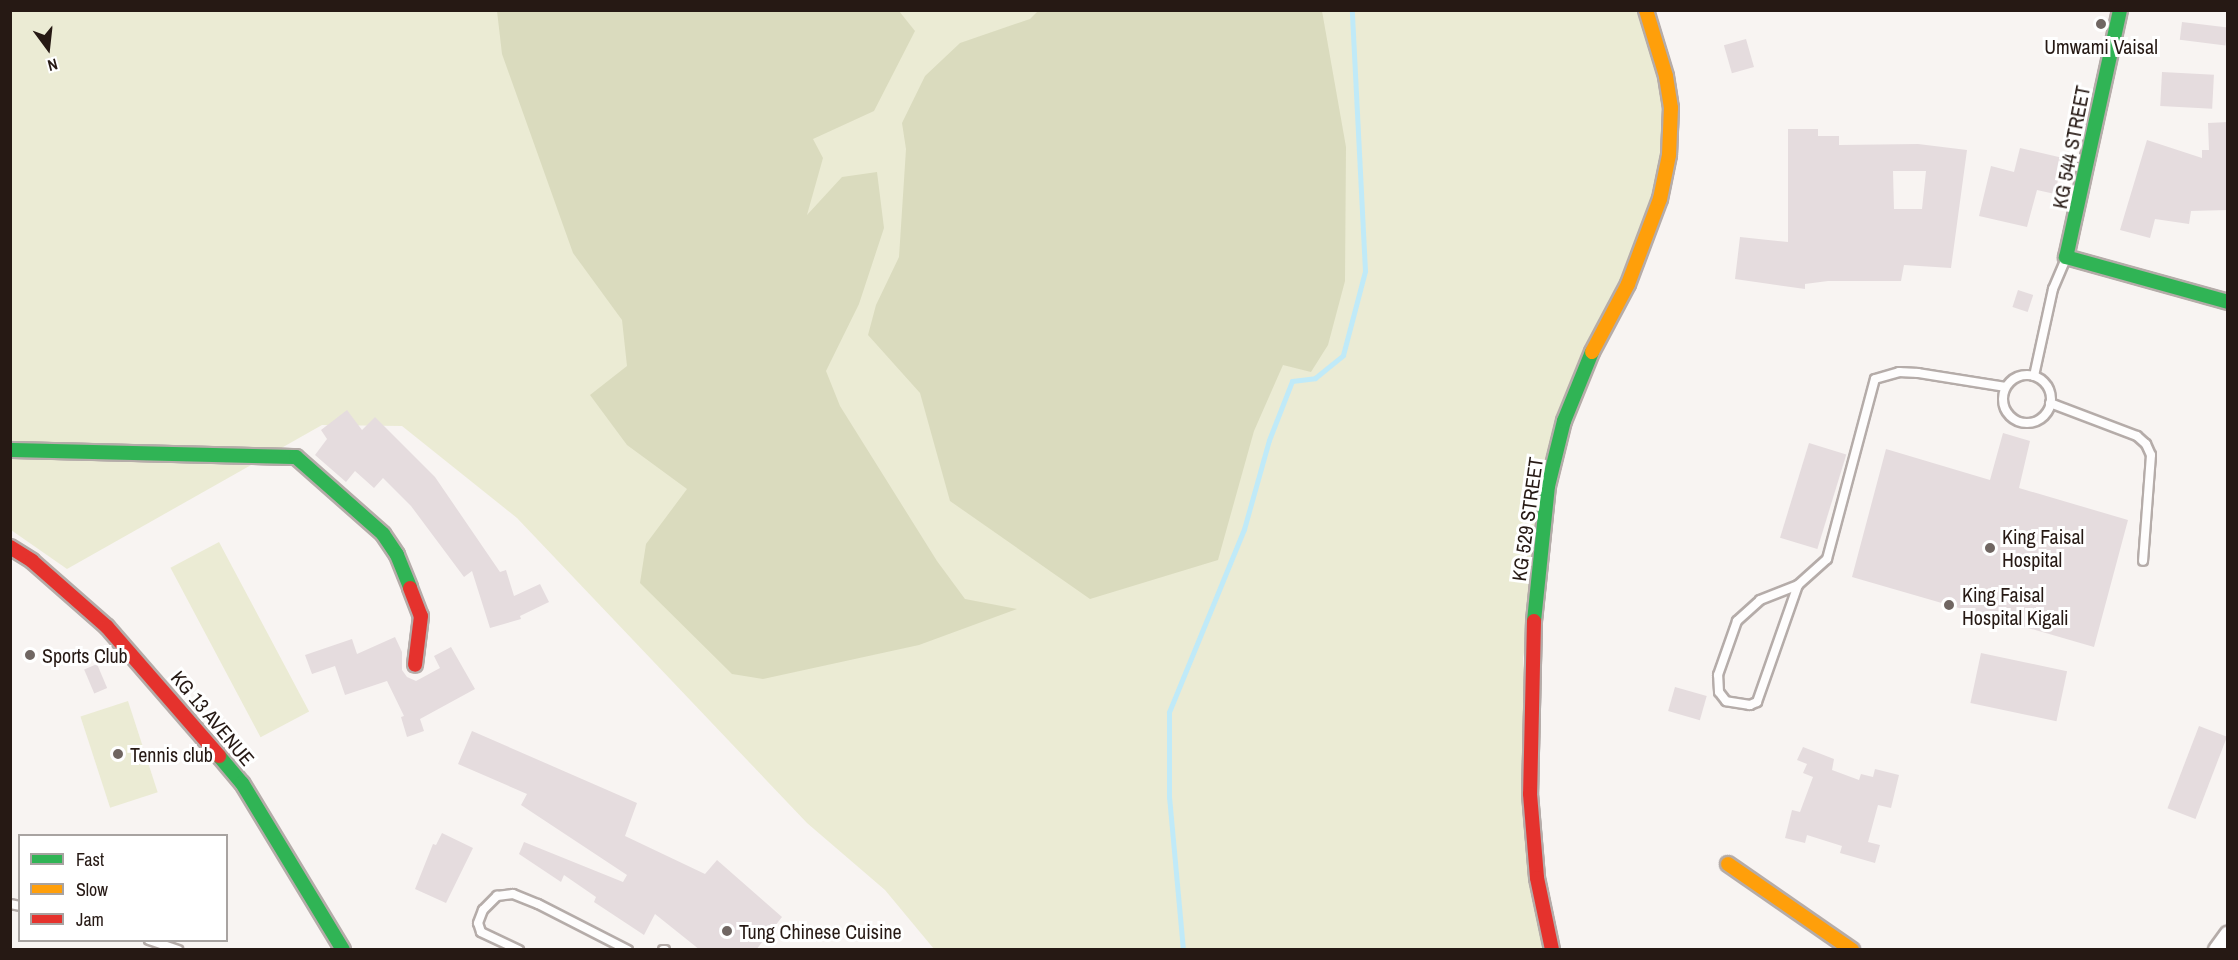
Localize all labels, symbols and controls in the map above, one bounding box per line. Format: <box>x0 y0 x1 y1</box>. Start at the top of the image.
marker: Umwami Vaisal <box>2094 17 2108 31</box>
north arrow <box>18 18 78 78</box>
place label: Umwami Vaisal <box>2044 34 2158 58</box>
text: N <box>45 54 60 77</box>
street label: KG 544 STREET <box>2047 83 2095 211</box>
street label: KG 529 STREET <box>1506 455 1548 583</box>
place label: King Faisal Hospital <box>2002 524 2084 571</box>
marker: King Faisal Hospital <box>1983 541 1997 555</box>
place label: King Faisal Hospital Kigali <box>1962 582 2069 629</box>
marker: King Faisal Hospital Kigali <box>1940 596 1958 614</box>
place label: Sports Club <box>42 643 128 667</box>
marker: Sports Club <box>23 648 37 662</box>
street label: KG 13 AVENUE <box>166 665 260 771</box>
place label: Tennis club <box>130 742 213 766</box>
marker: Tennis club <box>111 747 125 761</box>
legend <box>18 834 228 942</box>
text: Fast <box>76 847 104 872</box>
text: Slow <box>76 877 108 902</box>
text: Jam <box>76 907 104 932</box>
place label: Tung Chinese Cuisine <box>739 919 902 943</box>
marker: Tung Chinese Cuisine <box>720 924 734 938</box>

